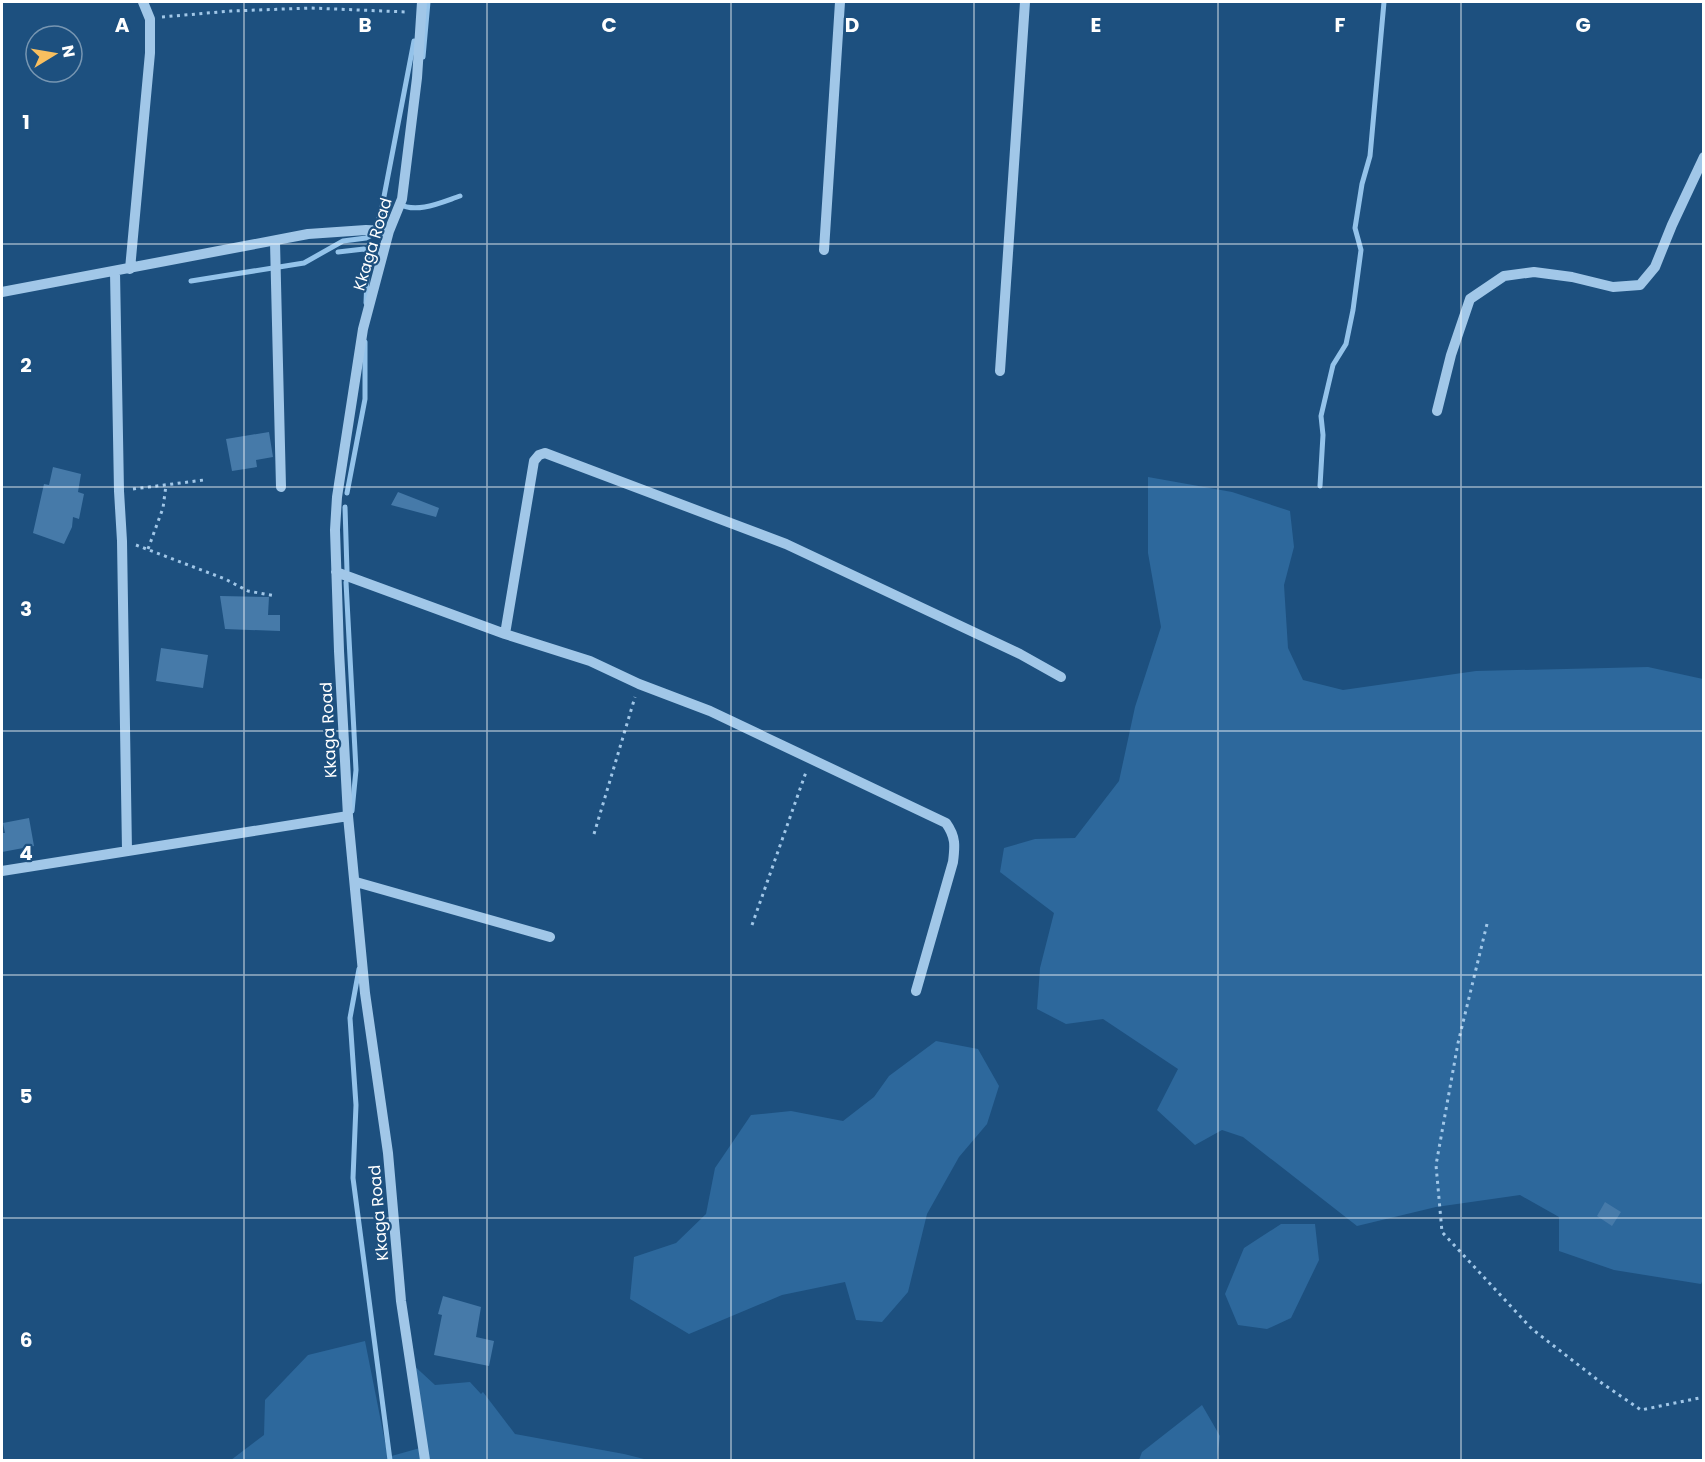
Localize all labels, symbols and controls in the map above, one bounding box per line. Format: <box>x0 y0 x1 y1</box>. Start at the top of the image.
text: A <box>115 11 130 39</box>
text: B <box>358 11 372 39</box>
text: C <box>601 11 617 39</box>
text: D <box>845 11 859 39</box>
text: E <box>1091 11 1101 39</box>
text: F <box>1335 11 1346 39</box>
text: G <box>1575 11 1591 39</box>
north arrow <box>24 24 84 84</box>
text: N <box>56 43 81 59</box>
text: 1 <box>22 108 30 136</box>
street label: Kkaga Road <box>347 195 398 293</box>
text: 2 <box>20 351 32 379</box>
text: 3 <box>20 595 32 623</box>
street label: Kkaga Road <box>314 681 342 779</box>
text: 4 <box>19 839 33 867</box>
text: 5 <box>20 1082 33 1110</box>
street label: Kkaga Road <box>363 1164 394 1262</box>
text: 6 <box>20 1326 32 1354</box>

